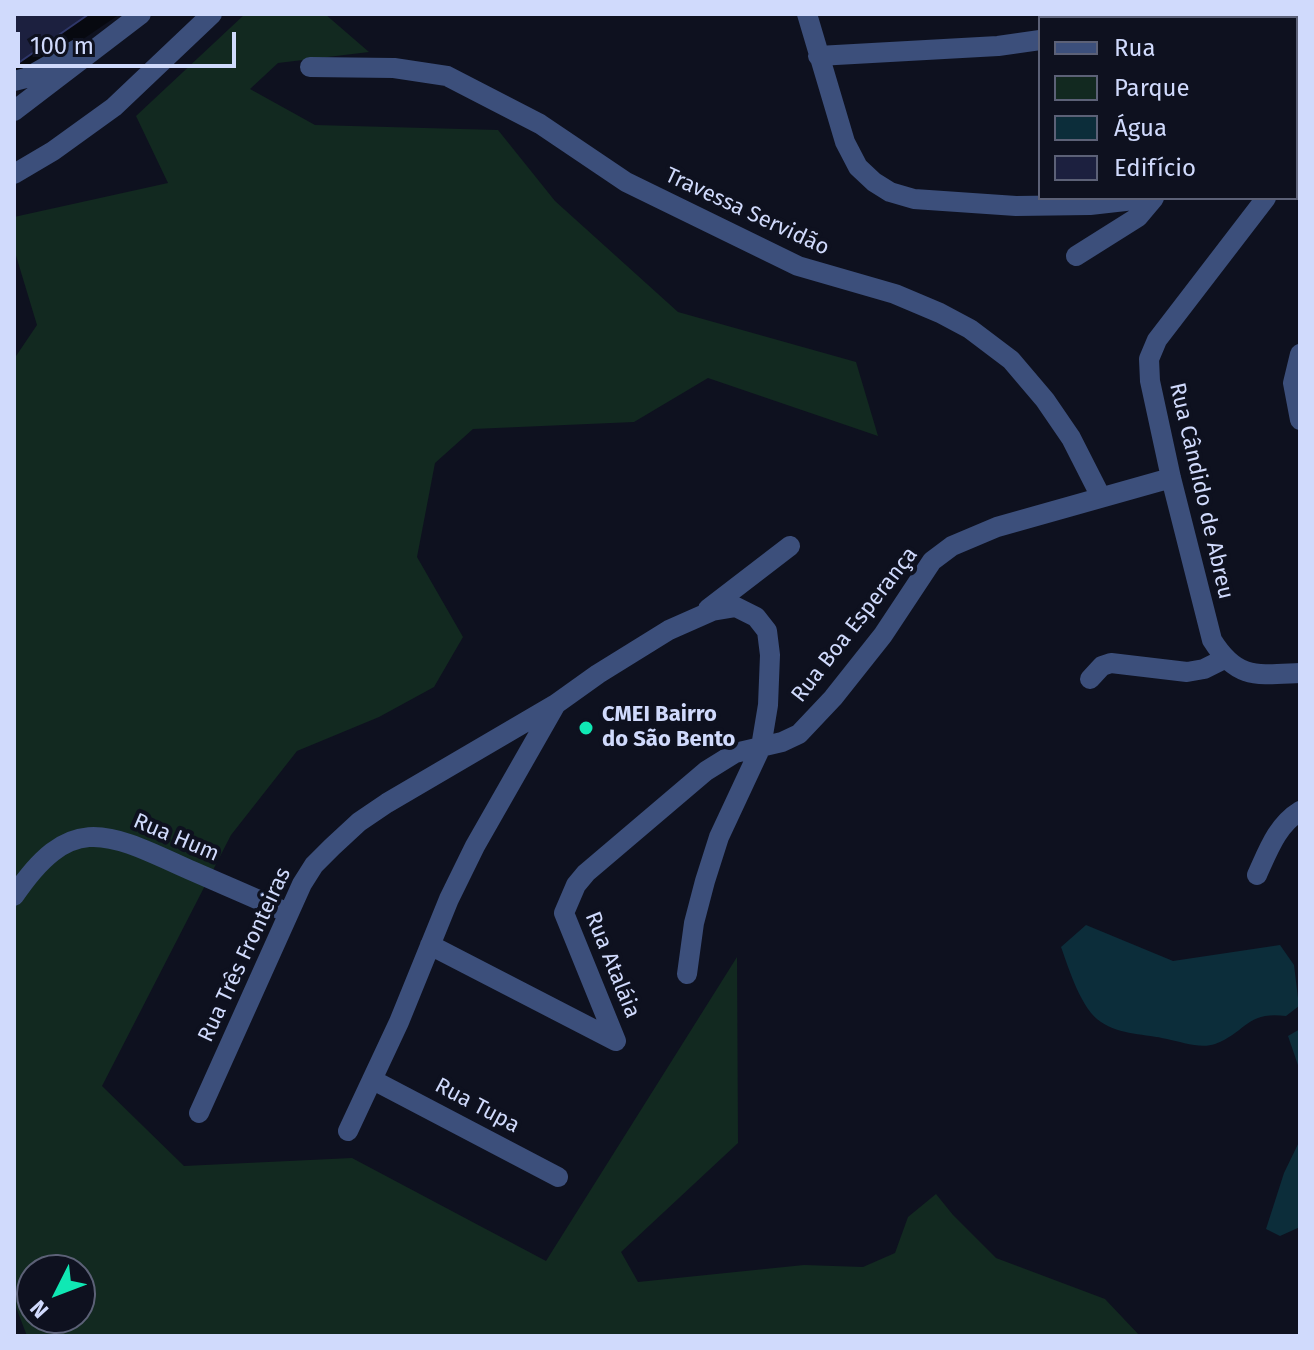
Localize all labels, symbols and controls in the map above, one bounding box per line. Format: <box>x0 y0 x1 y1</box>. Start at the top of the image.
scale bar <box>20 16 240 66</box>
legend <box>1038 16 1298 200</box>
text: 100 m <box>30 32 94 60</box>
text: Rua <box>1114 34 1156 62</box>
text: Parque <box>1114 74 1190 102</box>
text: Água <box>1114 114 1167 142</box>
text: Edifício <box>1114 154 1196 182</box>
street label: Travessa Servidão <box>661 162 833 262</box>
street label: Rua Cândido de Abreu <box>1163 380 1239 602</box>
street label: Rua Boa Esperança <box>786 542 924 708</box>
place label: CMEI Bairro do São Bento <box>602 702 735 754</box>
marker: CMEI Bairro do São Bento <box>577 719 595 737</box>
street label: Rua Hum <box>129 808 223 868</box>
street label: Rua Três Fronteiras <box>193 863 297 1047</box>
street label: Rua Ataláia <box>579 908 645 1022</box>
street label: Rua Tupa <box>430 1073 524 1139</box>
north arrow <box>16 1254 96 1334</box>
text: N <box>24 1295 54 1324</box>

